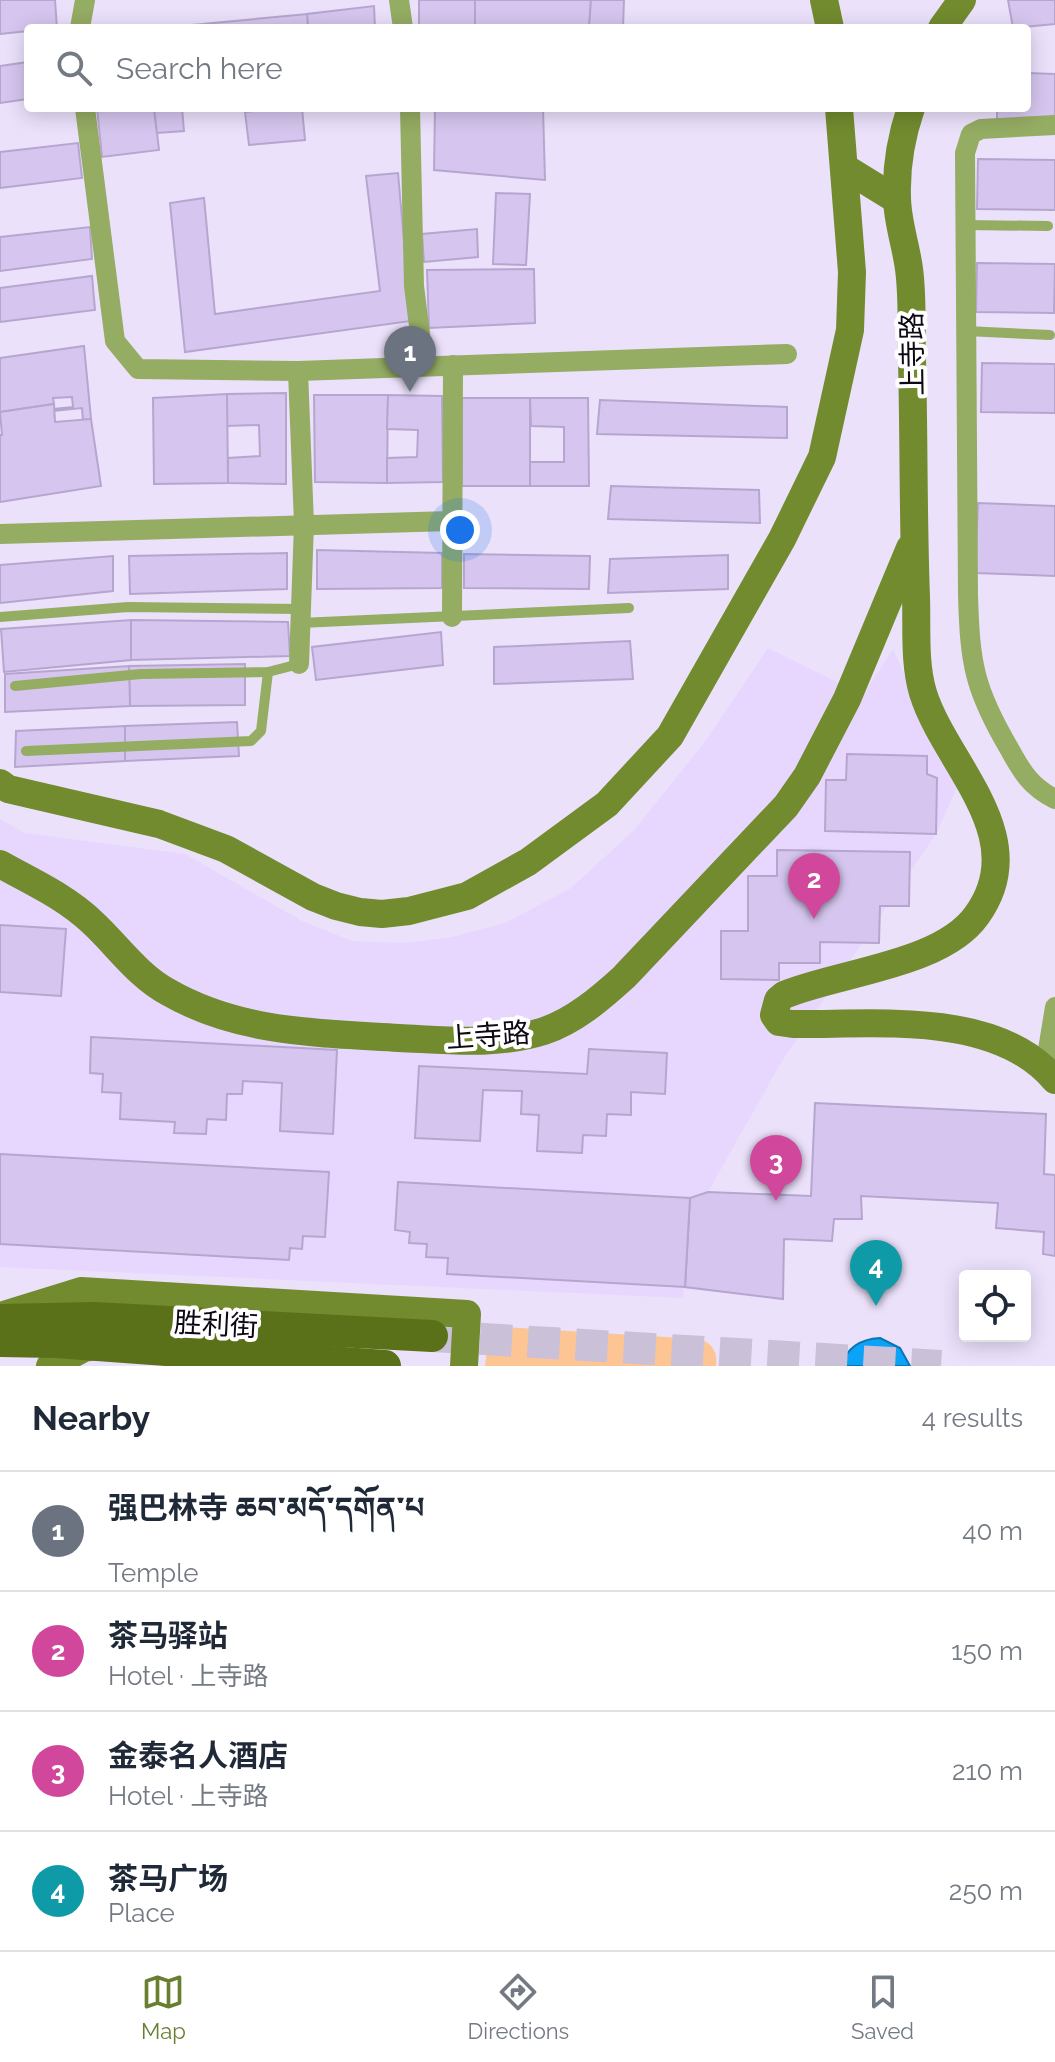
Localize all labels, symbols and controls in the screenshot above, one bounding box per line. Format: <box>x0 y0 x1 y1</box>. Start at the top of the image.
search box <box>24 24 1031 112</box>
icon: search <box>52 46 96 90</box>
text: Search here <box>116 51 283 86</box>
street label: 上寺路 <box>895 312 930 396</box>
pin: 1 <box>384 326 436 392</box>
your location <box>440 510 480 550</box>
pin: 2 <box>788 853 840 919</box>
street label: 上寺路 <box>445 1016 531 1055</box>
pin: 3 <box>750 1135 802 1201</box>
pin: 4 <box>850 1240 902 1306</box>
map controls <box>959 1270 1031 1342</box>
button: locate <box>959 1270 1031 1342</box>
street label: 胜利街 <box>173 1306 259 1343</box>
text: Nearby <box>32 1398 150 1438</box>
text: 4 results <box>922 1403 1023 1433</box>
text: 强巴林寺 ཆབ་མདོ་དགོན་པ <box>108 1490 425 1525</box>
text: 1 <box>52 1516 64 1546</box>
text: 40 m <box>962 1516 1023 1546</box>
text: Temple <box>108 1558 198 1588</box>
text: 茶马驿站 <box>108 1618 228 1653</box>
text: 2 <box>51 1636 65 1666</box>
text: 150 m <box>951 1636 1023 1666</box>
text: Hotel · 上寺路 <box>108 1661 268 1691</box>
text: 金泰名人酒店 <box>108 1738 288 1773</box>
text: 3 <box>51 1756 65 1786</box>
text: 210 m <box>952 1756 1023 1786</box>
text: Hotel · 上寺路 <box>108 1781 268 1811</box>
text: 茶马广场 <box>108 1861 228 1896</box>
text: 4 <box>51 1876 65 1906</box>
text: 250 m <box>949 1876 1023 1906</box>
text: Place <box>108 1898 175 1928</box>
tab: Map <box>141 1970 186 2044</box>
tab: Directions <box>468 1970 569 2044</box>
tab: Saved <box>851 1970 914 2044</box>

